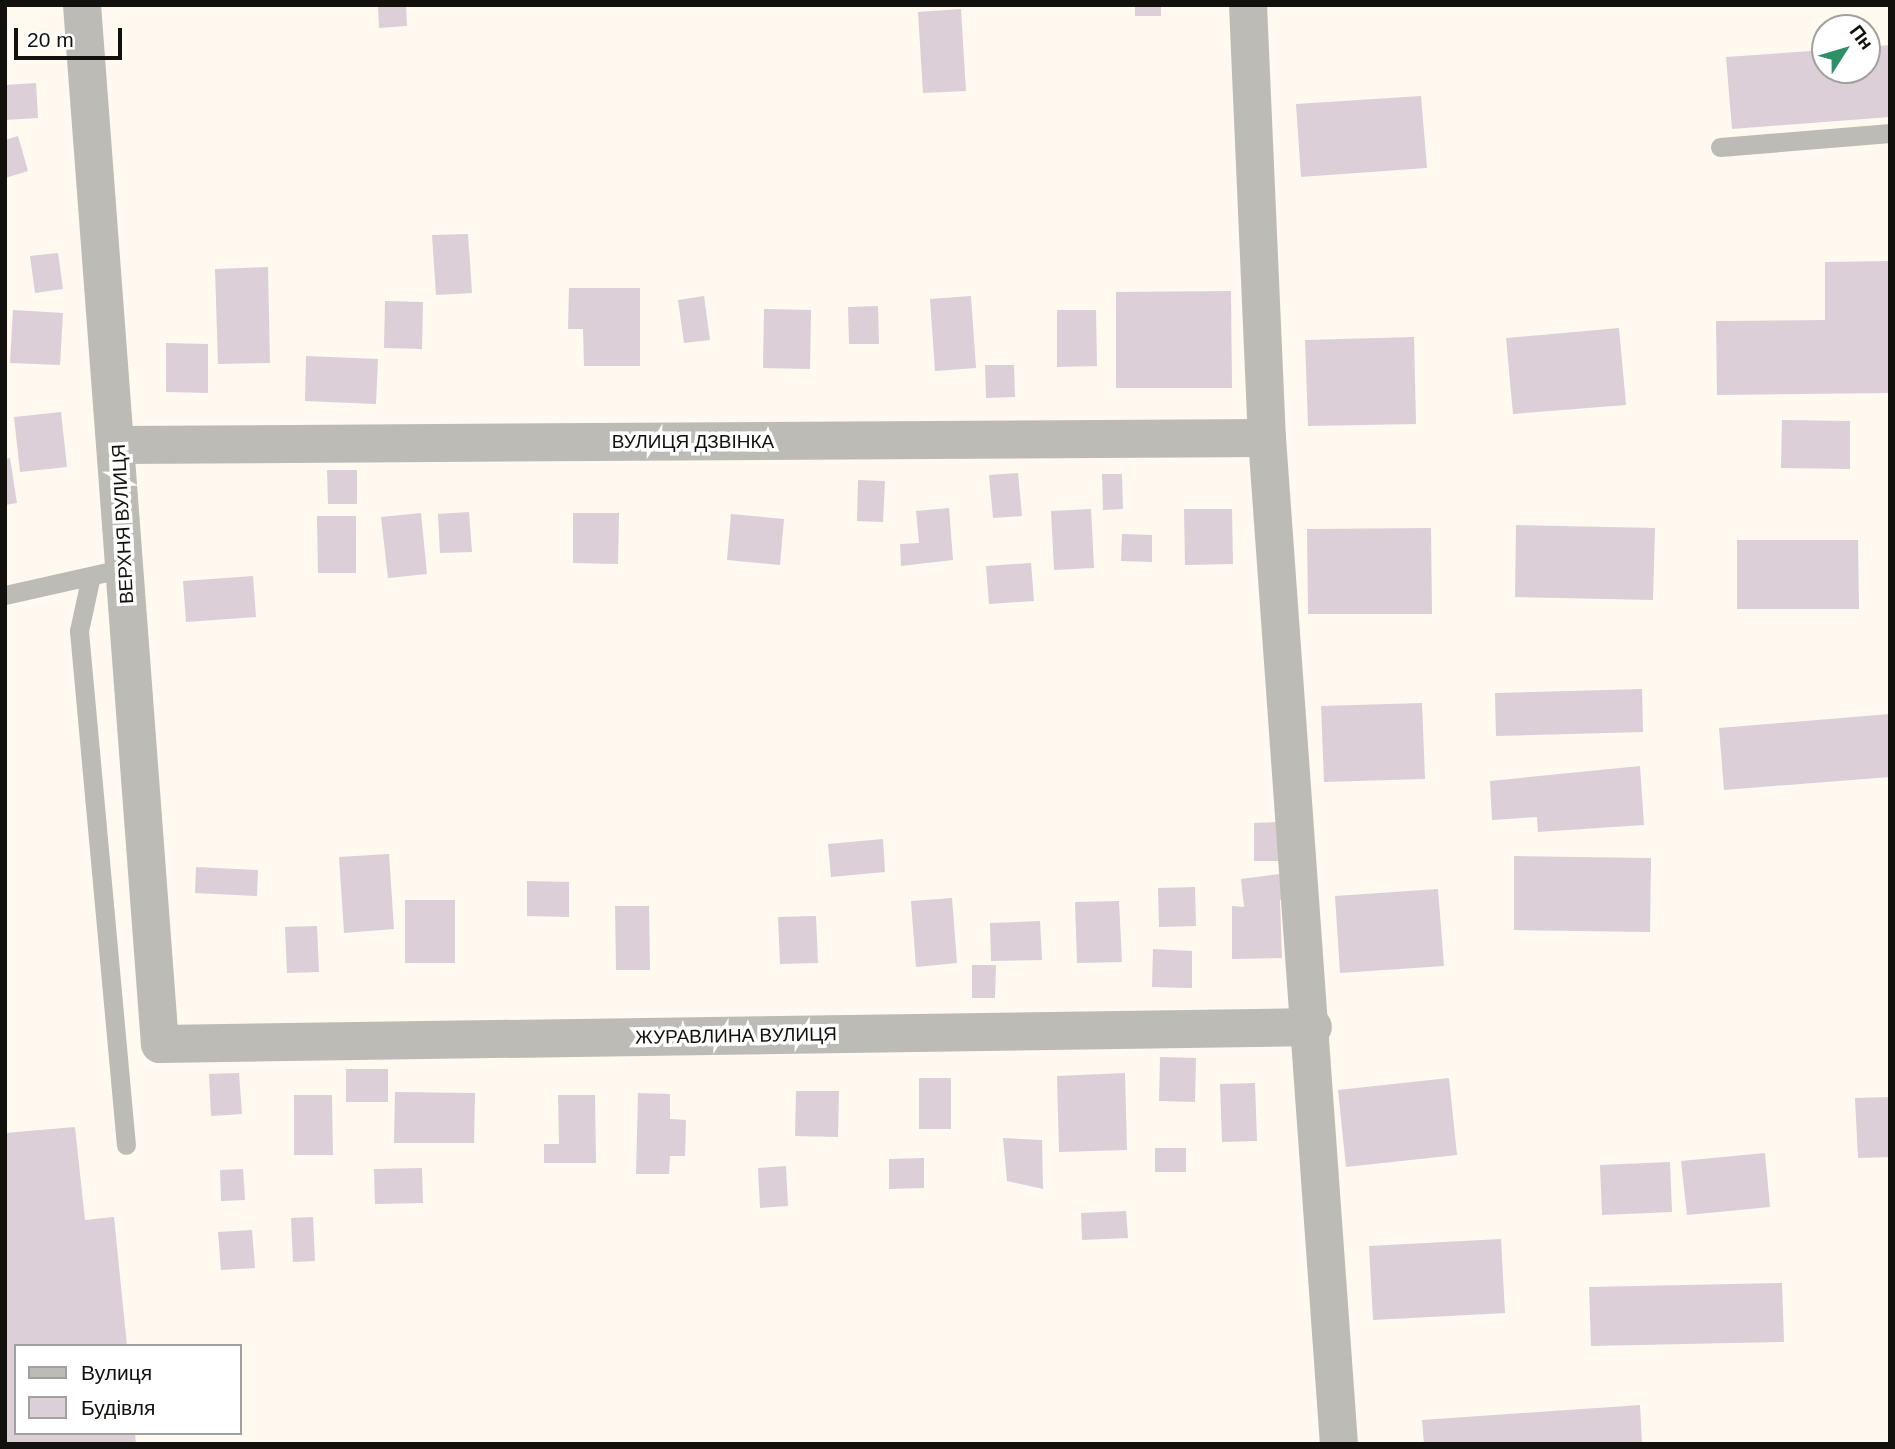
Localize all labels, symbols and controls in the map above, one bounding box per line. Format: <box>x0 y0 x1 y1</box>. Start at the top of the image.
scale bar <box>18 14 126 58</box>
north arrow <box>1811 14 1881 84</box>
text: Пн <box>1846 21 1878 54</box>
text: 20 m <box>27 28 74 51</box>
street label: ВУЛИЦЯ ДЗВІНКА <box>612 431 774 453</box>
street label: ВЕРХНЯ ВУЛИЦЯ <box>107 444 139 604</box>
street label: ЖУРАВЛИНА ВУЛИЦЯ <box>635 1023 837 1049</box>
legend <box>14 1344 242 1435</box>
text: Вулиця <box>81 1361 152 1384</box>
text: Будівля <box>81 1396 155 1419</box>

